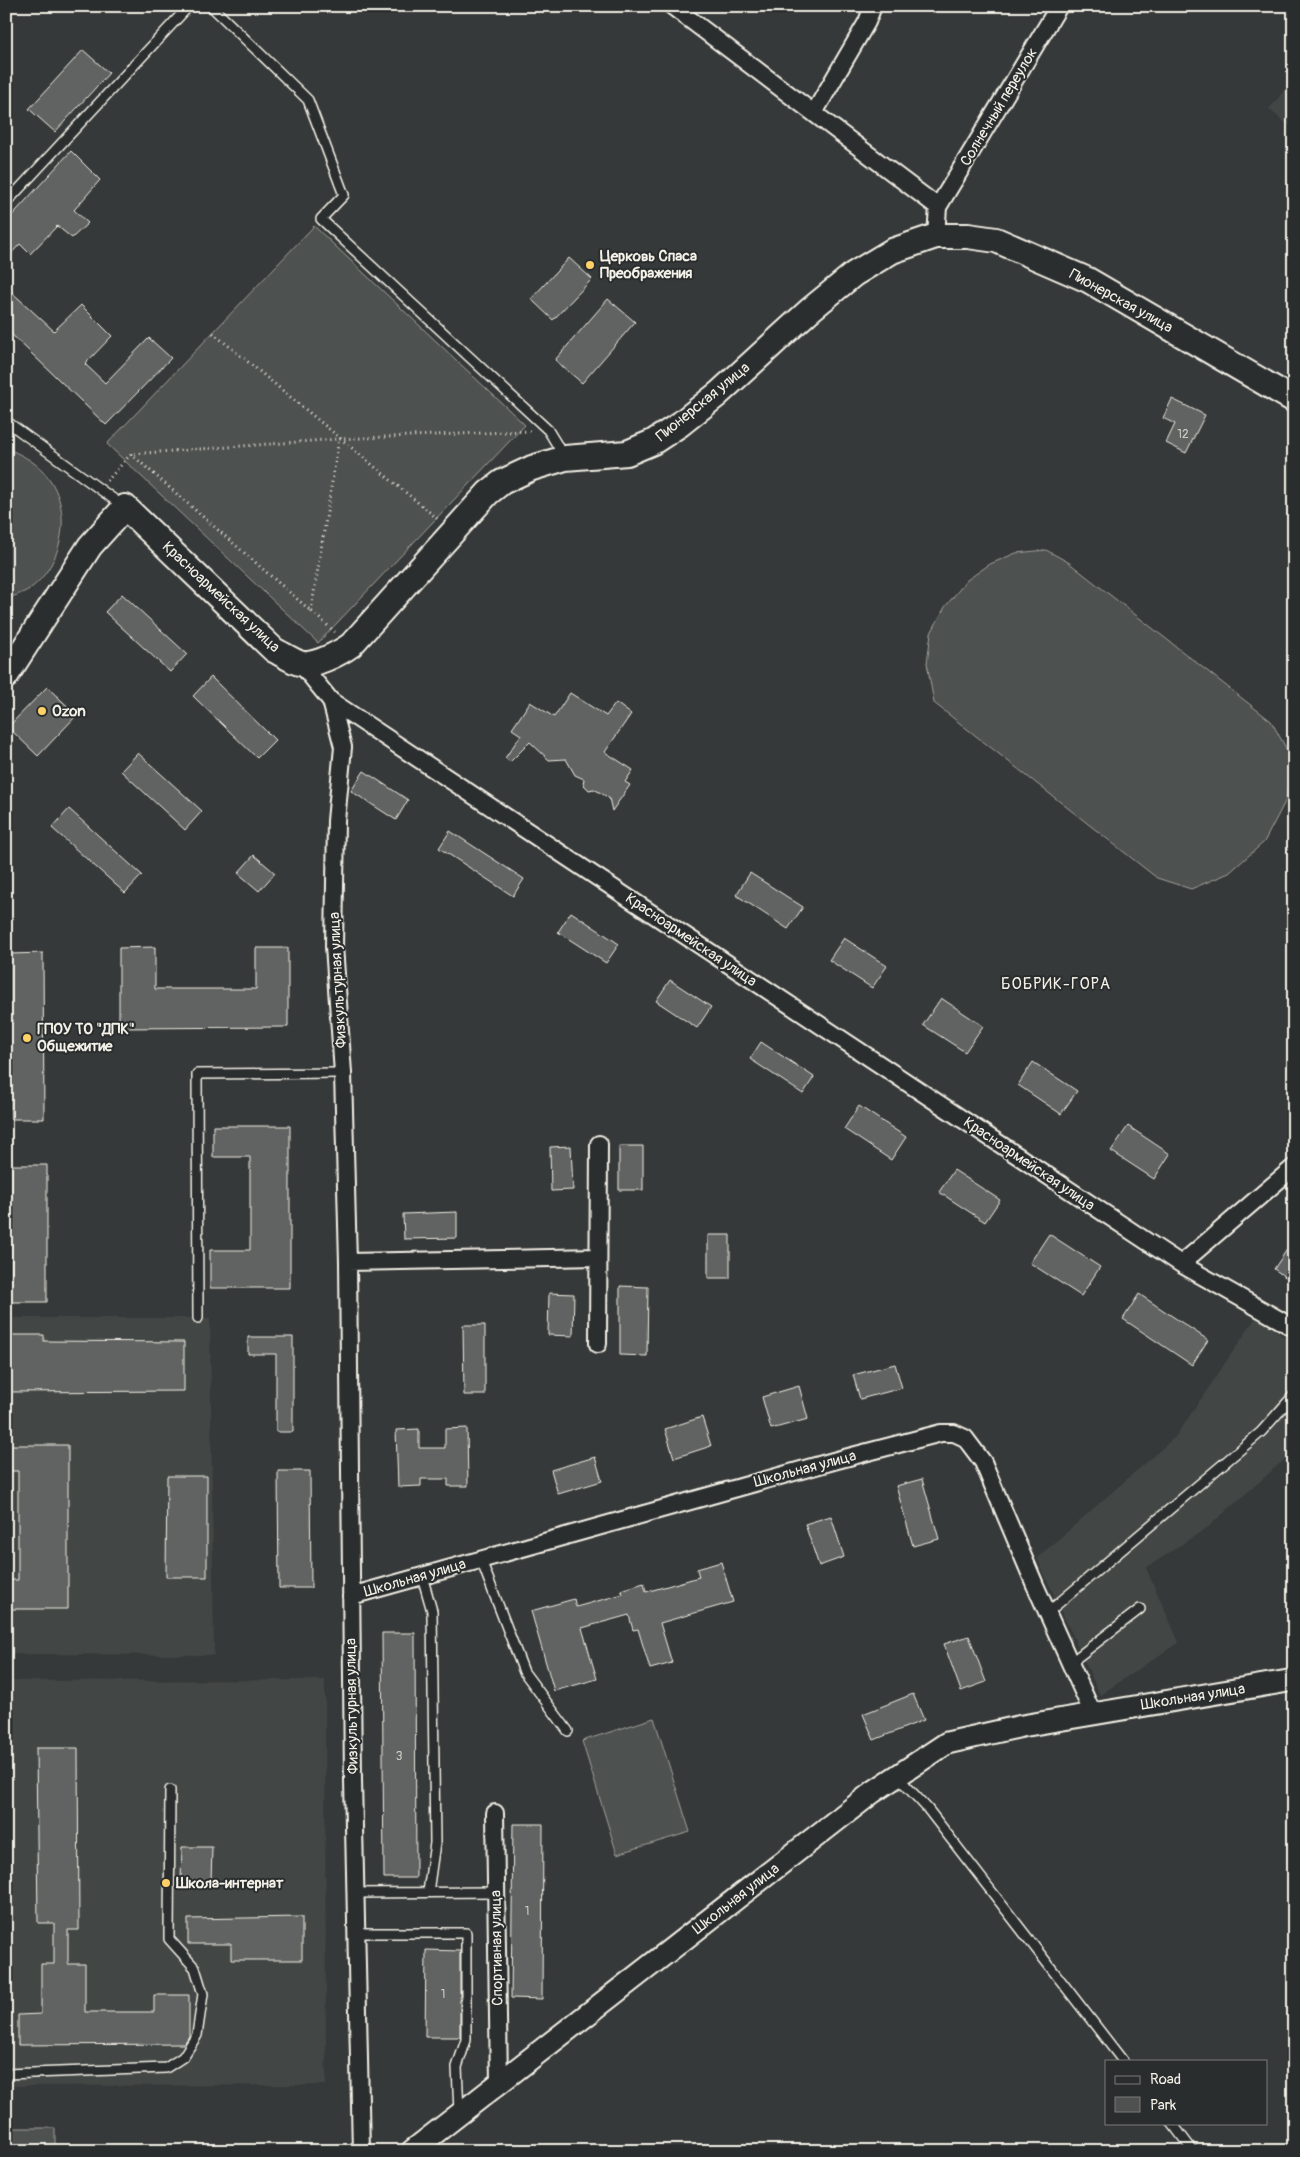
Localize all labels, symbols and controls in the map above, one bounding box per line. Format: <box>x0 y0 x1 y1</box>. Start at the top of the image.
street label: Солнечный переулок <box>956 44 1042 170</box>
place label: Церковь Спаса Преображения <box>600 247 697 283</box>
marker: Церковь Спаса Преображения <box>584 259 596 271</box>
street label: Пионерская улица <box>1066 265 1176 337</box>
street label: Пионерская улица <box>652 358 754 446</box>
house number: 12 <box>1177 427 1189 442</box>
street label: Красноармейская улица <box>158 537 284 657</box>
place label: Ozon <box>52 702 86 721</box>
marker: Ozon <box>36 705 48 717</box>
street label: Красноармейская улица <box>622 889 760 991</box>
street label: Физкультурная улица <box>325 912 351 1048</box>
district label: БОБРИК-ГОРА <box>1001 974 1111 994</box>
place label: ГПОУ ТО "ДПК" Общежитие <box>37 1020 135 1056</box>
marker: ГПОУ ТО "ДПК" Общежитие <box>21 1032 33 1044</box>
street label: Красноармейская улица <box>960 1113 1098 1215</box>
street label: Школьная улица <box>752 1446 858 1492</box>
street label: Школьная улица <box>362 1554 468 1602</box>
street label: Физкультурная улица <box>341 1638 363 1774</box>
street label: Школьная улица <box>1140 1679 1246 1715</box>
house number: 3 <box>396 1749 403 1764</box>
street label: Школьная улица <box>689 1859 783 1939</box>
place label: Школа-интернат <box>175 1874 284 1893</box>
marker: Школа-интернат <box>160 1877 172 1889</box>
street label: Спортивная улица <box>486 1890 508 2006</box>
house number: 1 <box>525 1904 529 1919</box>
house number: 1 <box>441 1987 445 2002</box>
legend <box>1105 2060 1268 2124</box>
text: Road <box>1150 2070 1181 2089</box>
text: Park <box>1150 2096 1177 2115</box>

